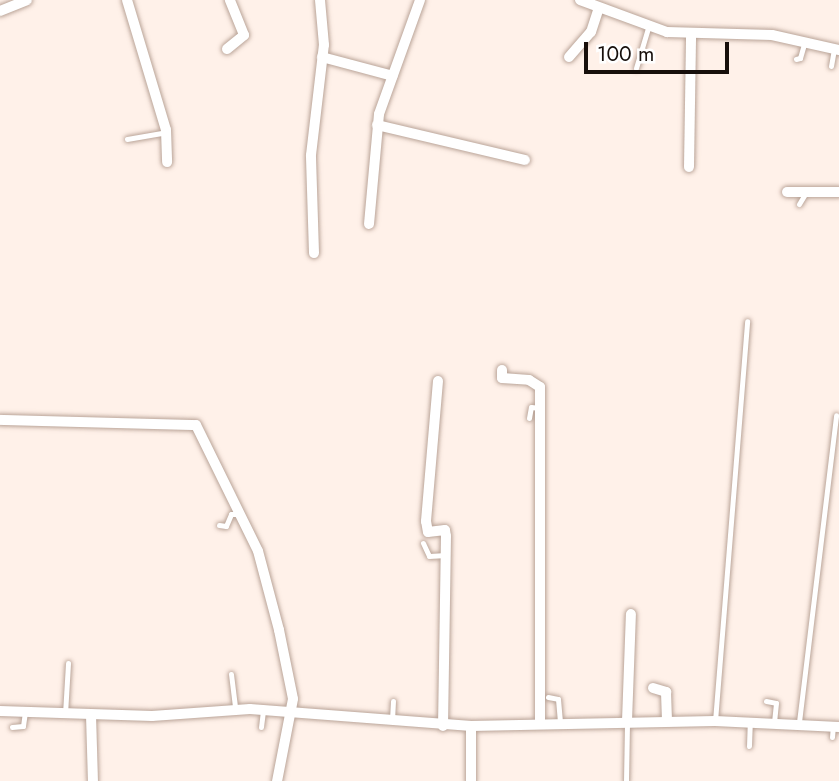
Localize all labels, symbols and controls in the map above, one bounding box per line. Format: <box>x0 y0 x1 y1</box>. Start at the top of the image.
scale bar <box>587 28 732 72</box>
text: 100 m <box>597 39 654 69</box>

